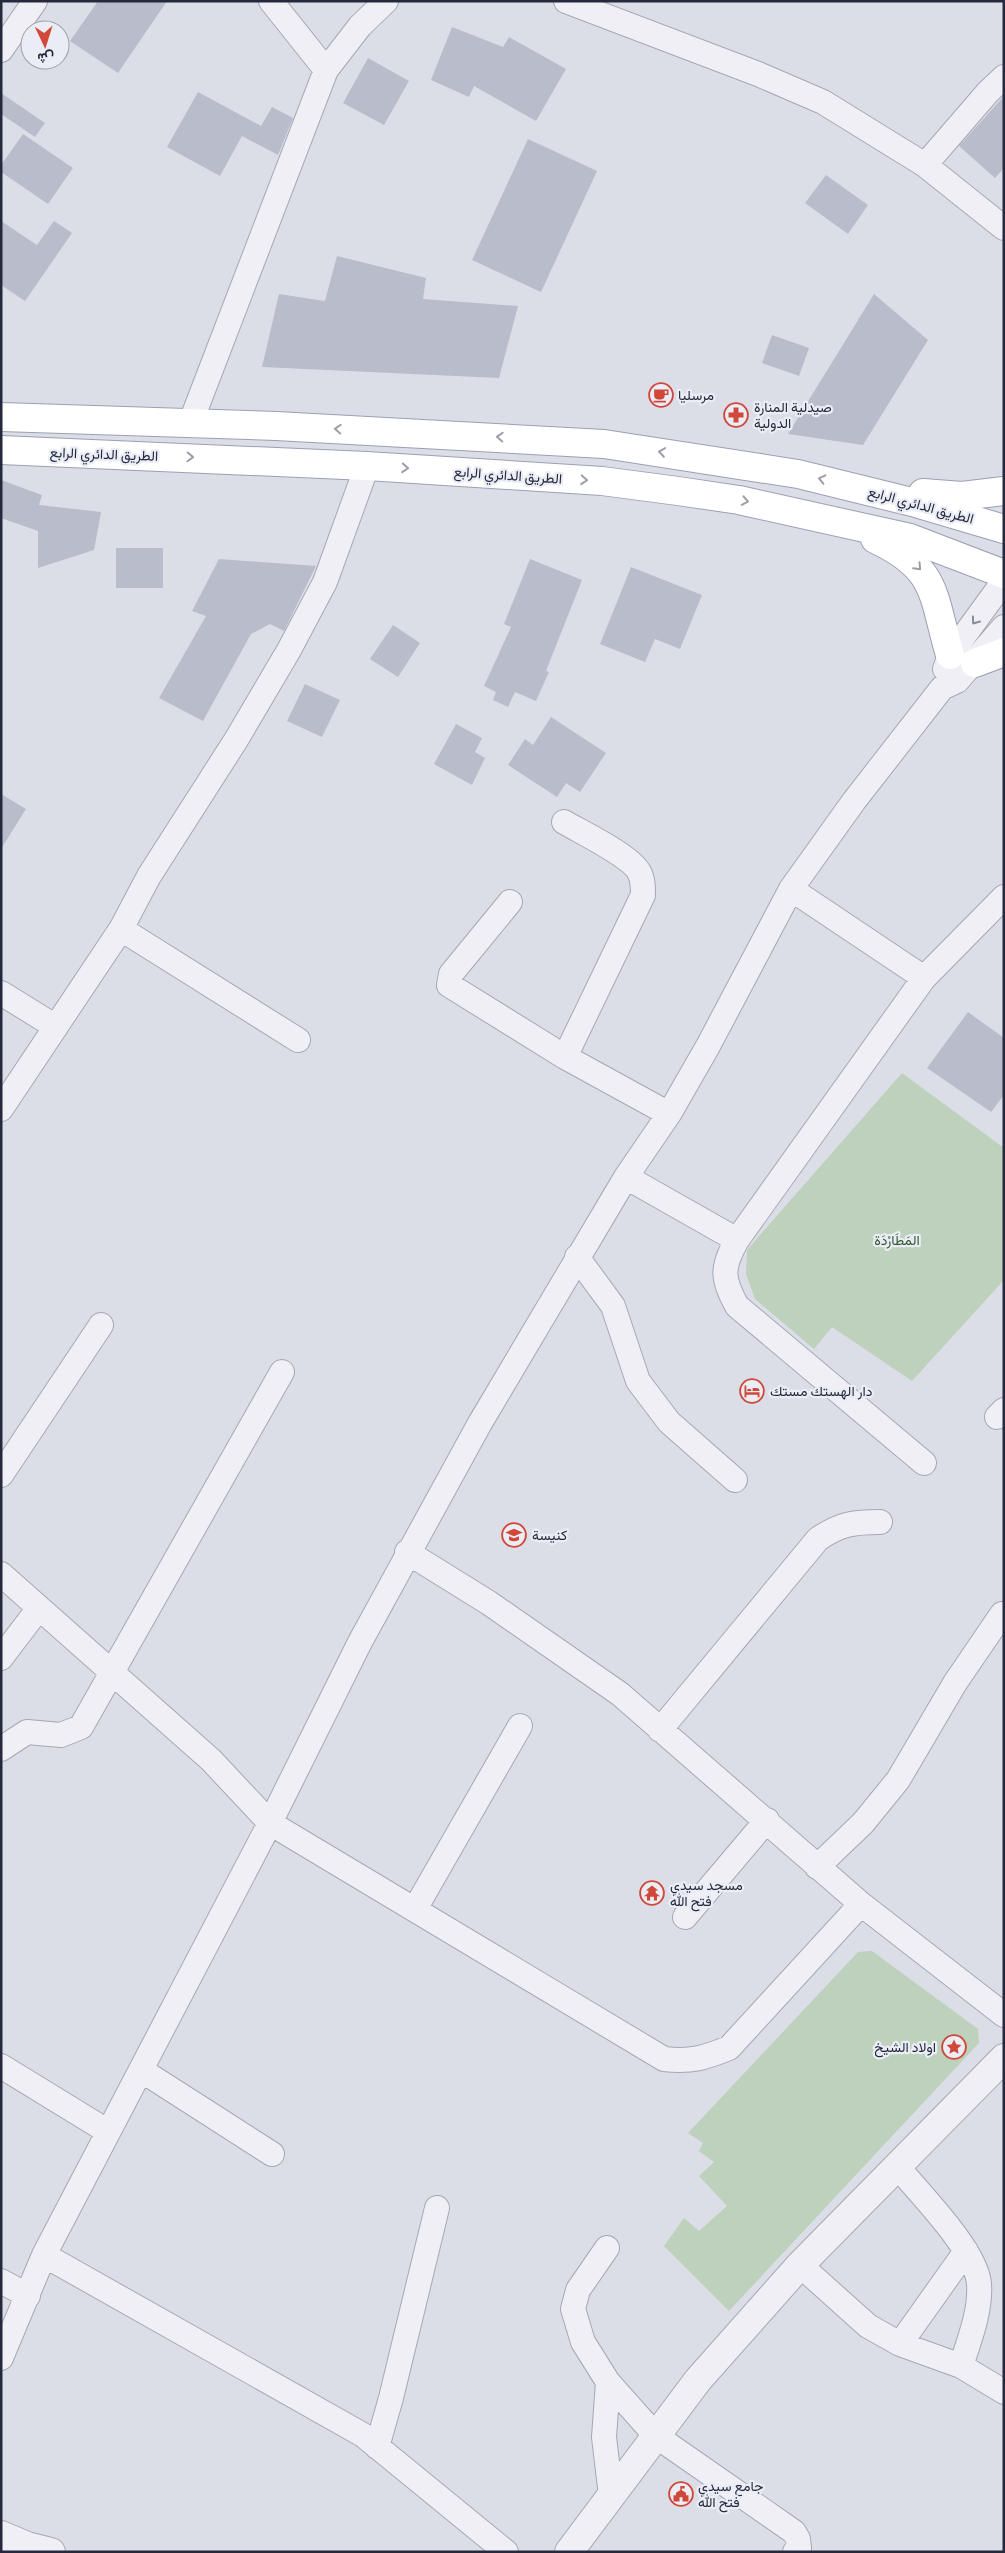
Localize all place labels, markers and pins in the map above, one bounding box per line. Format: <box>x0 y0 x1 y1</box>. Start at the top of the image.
cafe icon: مرسليا <box>648 382 674 408</box>
place label: مرسليا <box>678 384 714 405</box>
place label: صيدلية المنارة الدولية <box>754 396 832 433</box>
pharmacy icon: صيدلية المنارة الدولية <box>723 402 749 428</box>
hotel icon: دار الهستك مستك <box>739 1378 765 1404</box>
place label: دار الهستك مستك <box>770 1380 873 1401</box>
school or university icon: كنيسة <box>501 1522 527 1548</box>
place label: كنيسة <box>532 1524 567 1545</box>
place label: مسجد سيدي فتح الله <box>670 1874 743 1912</box>
temple icon: مسجد سيدي فتح الله <box>639 1880 665 1906</box>
place icon: اولاد الشيخ <box>941 2034 967 2060</box>
place label: اولاد الشيخ <box>874 2036 936 2058</box>
place label: جامع سيدي فتح الله <box>698 2475 763 2513</box>
public building icon: جامع سيدي فتح الله <box>668 2481 694 2507</box>

